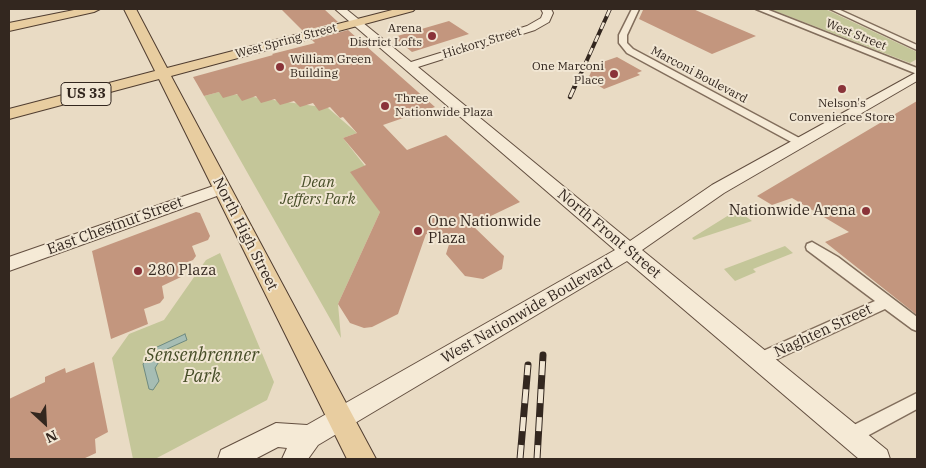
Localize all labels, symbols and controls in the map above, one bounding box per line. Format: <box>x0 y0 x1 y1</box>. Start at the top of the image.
street label: West Street <box>824 16 888 54</box>
street label: West Spring Street <box>234 21 338 61</box>
place label: Arena District Lofts <box>349 22 422 50</box>
street label: Hickory Street <box>441 24 523 62</box>
marker: Arena District Lofts <box>426 30 438 42</box>
street label: Marconi Boulevard <box>648 44 750 106</box>
place label: William Green Building <box>290 53 371 81</box>
place label: One Marconi Place <box>532 60 604 88</box>
marker: William Green Building <box>274 61 286 73</box>
marker: One Marconi Place <box>608 68 620 80</box>
road number: US 33 <box>61 82 111 106</box>
marker: Nelson's Convenience Store <box>836 83 848 95</box>
place label: Three Nationwide Plaza <box>395 92 493 120</box>
place label: Nelson's Convenience Store <box>789 97 895 125</box>
marker: Three Nationwide Plaza <box>379 100 391 112</box>
street label: North High Street <box>209 174 281 294</box>
park label: Dean Jeffers Park <box>280 174 356 209</box>
street label: North Front Street <box>554 185 664 283</box>
street label: East Chestnut Street <box>45 193 185 259</box>
place label: Nationwide Arena <box>729 202 856 220</box>
marker: Nationwide Arena <box>860 205 872 217</box>
place label: One Nationwide Plaza <box>428 213 541 248</box>
marker: One Nationwide Plaza <box>412 225 424 237</box>
street label: West Nationwide Boulevard <box>438 255 616 367</box>
place label: 280 Plaza <box>148 262 216 280</box>
marker: 280 Plaza <box>132 265 144 277</box>
street label: Naghten Street <box>771 300 875 362</box>
park label: Sensenbrenner Park <box>145 345 259 388</box>
north arrow <box>20 398 70 448</box>
text: N <box>43 426 60 447</box>

